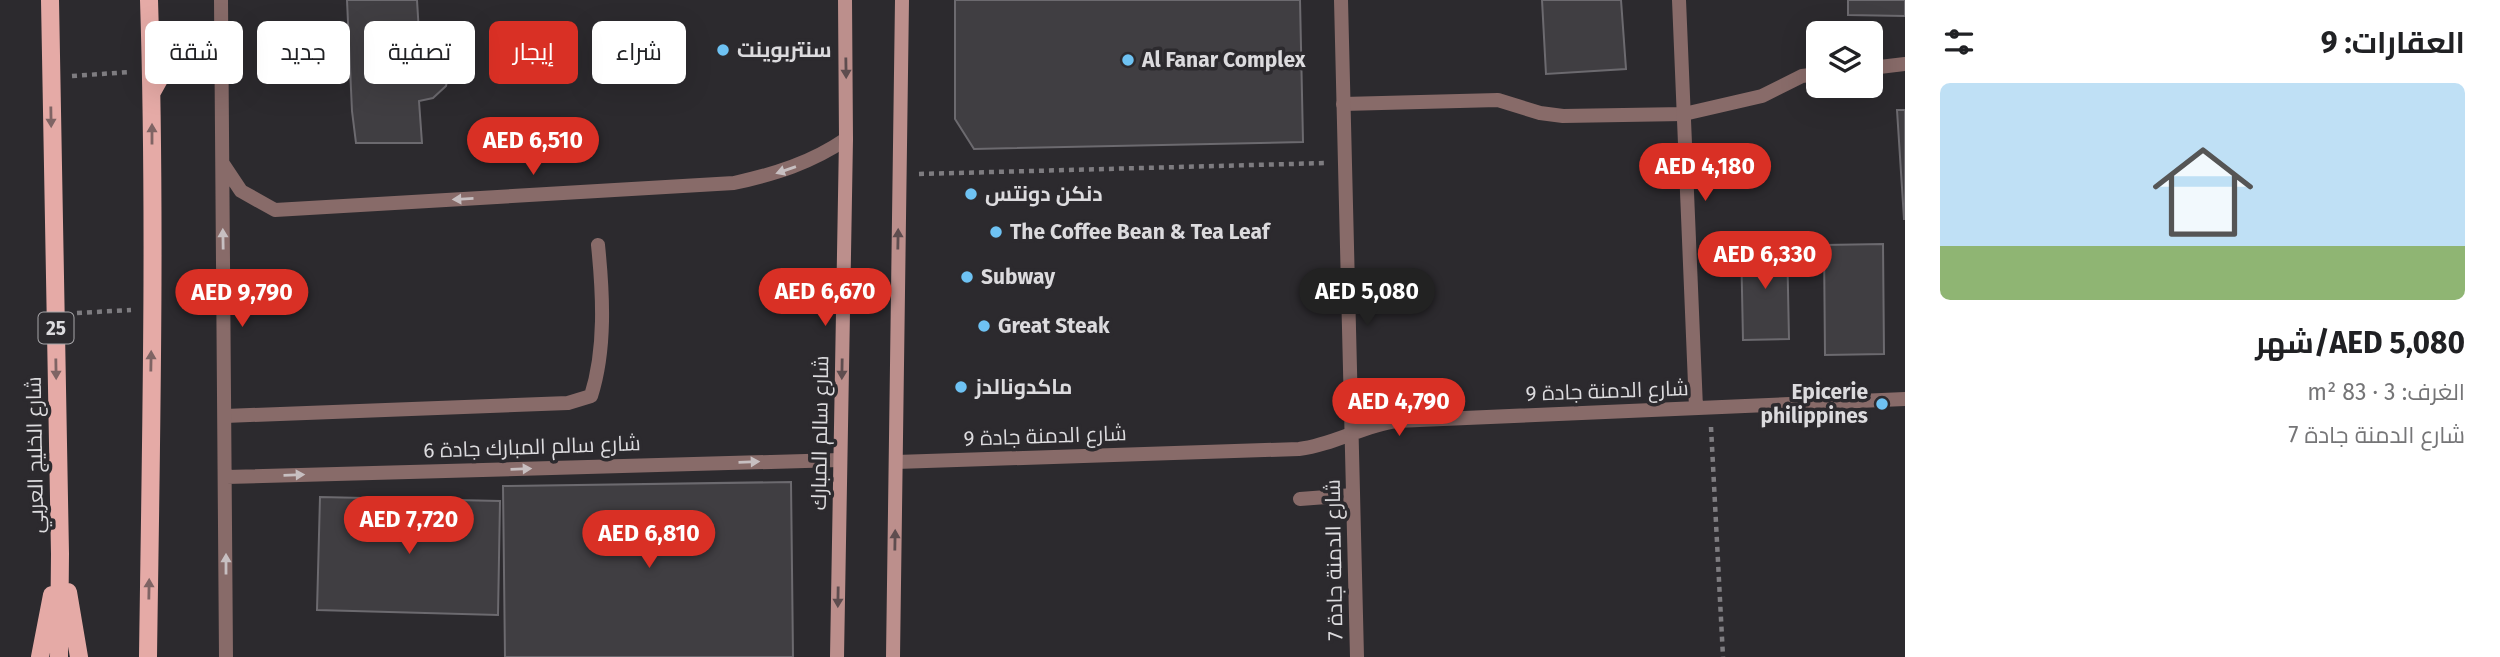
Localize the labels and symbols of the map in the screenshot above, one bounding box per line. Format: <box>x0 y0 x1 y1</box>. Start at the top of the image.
place label: سنتربوينت <box>737 37 832 63</box>
marker: سنتربوينت <box>715 42 731 58</box>
place label: Al Fanar Complex <box>1141 47 1306 73</box>
marker: Al Fanar Complex <box>1120 52 1136 68</box>
one-way arrow <box>840 57 851 79</box>
one-way arrow <box>45 106 57 128</box>
pin: AED 6,510 <box>453 118 613 177</box>
one-way arrow <box>146 123 158 145</box>
pin: AED 4,180 <box>1625 144 1785 203</box>
one-way arrow <box>775 165 796 176</box>
place label: دنكن دونتس <box>985 181 1103 207</box>
marker: دنكن دونتس <box>963 186 979 202</box>
one-way arrow <box>451 193 473 204</box>
place label: The Coffee Bean & Tea Leaf <box>1010 219 1272 245</box>
marker: The Coffee Bean & Tea Leaf <box>988 224 1004 240</box>
one-way arrow <box>217 228 229 250</box>
one-way arrow <box>893 228 904 250</box>
pin: AED 6,330 <box>1685 232 1845 291</box>
place label: Subway <box>981 264 1055 290</box>
pin: AED 6,670 <box>745 268 905 328</box>
pin: AED 5,080 <box>1287 268 1447 328</box>
marker: Subway <box>959 269 975 285</box>
pin: AED 9,790 <box>162 270 322 329</box>
road number: 25 <box>38 312 74 344</box>
place label: Great Steak <box>998 313 1110 339</box>
marker: Great Steak <box>976 318 992 334</box>
one-way arrow <box>146 350 157 372</box>
street label: شارع سالم المبارك <box>806 355 835 511</box>
one-way arrow <box>51 358 62 380</box>
one-way arrow <box>836 358 848 380</box>
place label: ماكدونالدز <box>974 374 1072 400</box>
street label: شارع الدمنة جادة 9 <box>1525 375 1689 408</box>
street label: شارع الخليج العربي <box>21 376 52 534</box>
pin: AED 4,790 <box>1319 378 1479 438</box>
marker: ماكدونالدز <box>953 379 969 395</box>
place label: Epicerie philippines <box>1760 379 1868 429</box>
marker: Epicerie philippines <box>1874 396 1890 412</box>
street label: شارع الدمنة جادة 9 <box>963 420 1127 453</box>
street label: شارع سالم المبارك جادة 6 <box>423 430 641 465</box>
one-way arrow <box>738 457 760 468</box>
one-way arrow <box>511 463 533 474</box>
one-way arrow <box>283 469 305 481</box>
street label: شارع الدمنة جادة 7 <box>1320 479 1349 641</box>
pin: AED 7,720 <box>329 496 489 556</box>
pin: AED 6,810 <box>569 510 729 570</box>
one-way arrow <box>889 529 901 551</box>
one-way arrow <box>221 553 232 575</box>
one-way arrow <box>143 578 155 600</box>
one-way arrow <box>832 586 844 608</box>

